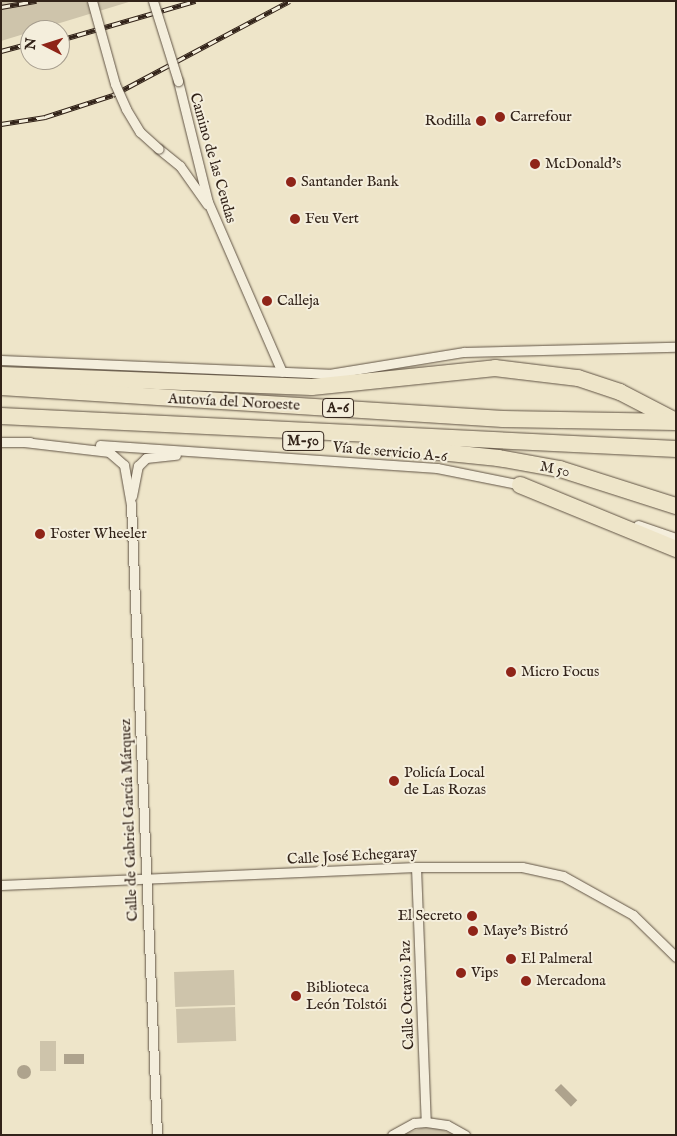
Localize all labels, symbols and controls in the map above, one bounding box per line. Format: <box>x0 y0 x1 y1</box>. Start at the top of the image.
north arrow <box>20 20 70 70</box>
text: N <box>22 37 41 51</box>
street label: Camino de las Ceudas <box>186 91 240 225</box>
place label: Carrefour <box>510 108 572 126</box>
marker: Carrefour <box>494 111 506 123</box>
place label: Rodilla <box>425 112 471 130</box>
marker: Rodilla <box>475 115 487 127</box>
place label: McDonald's <box>545 155 621 173</box>
marker: McDonald's <box>529 158 541 170</box>
place label: Santander Bank <box>301 173 399 191</box>
marker: Santander Bank <box>285 176 297 188</box>
place label: Feu Vert <box>305 210 359 228</box>
marker: Feu Vert <box>289 213 301 225</box>
place label: Calleja <box>277 292 319 310</box>
marker: Calleja <box>261 295 273 307</box>
street label: Autovía del Noroeste <box>168 390 300 414</box>
road number: A-6 <box>322 396 354 419</box>
road number: M-50 <box>282 430 324 452</box>
street label: Vía de servicio A-6 <box>332 438 448 466</box>
street label: M 50 <box>538 457 572 481</box>
place label: Foster Wheeler <box>50 525 147 543</box>
marker: Foster Wheeler <box>34 528 46 540</box>
place label: Micro Focus <box>521 663 599 681</box>
marker: Micro Focus <box>505 666 517 678</box>
street label: Calle de Gabriel García Márquez <box>116 718 142 922</box>
place label: Policía Local de Las Rozas <box>404 763 486 798</box>
marker: Policía Local de Las Rozas <box>388 775 400 787</box>
street label: Calle José Echegaray <box>286 844 418 868</box>
place label: El Secreto <box>398 907 462 925</box>
marker: El Secreto <box>466 910 478 922</box>
place label: Maye's Bistró <box>483 922 568 940</box>
marker: Maye's Bistró <box>467 925 479 937</box>
street label: Calle Octavio Paz <box>396 940 418 1050</box>
place label: El Palmeral <box>521 950 592 968</box>
marker: El Palmeral <box>505 953 517 965</box>
place label: Vips <box>471 964 498 982</box>
marker: Vips <box>455 967 467 979</box>
place label: Mercadona <box>536 972 606 990</box>
marker: Mercadona <box>520 975 532 987</box>
place label: Biblioteca León Tolstói <box>306 978 387 1013</box>
marker: Biblioteca León Tolstói <box>290 990 302 1002</box>

